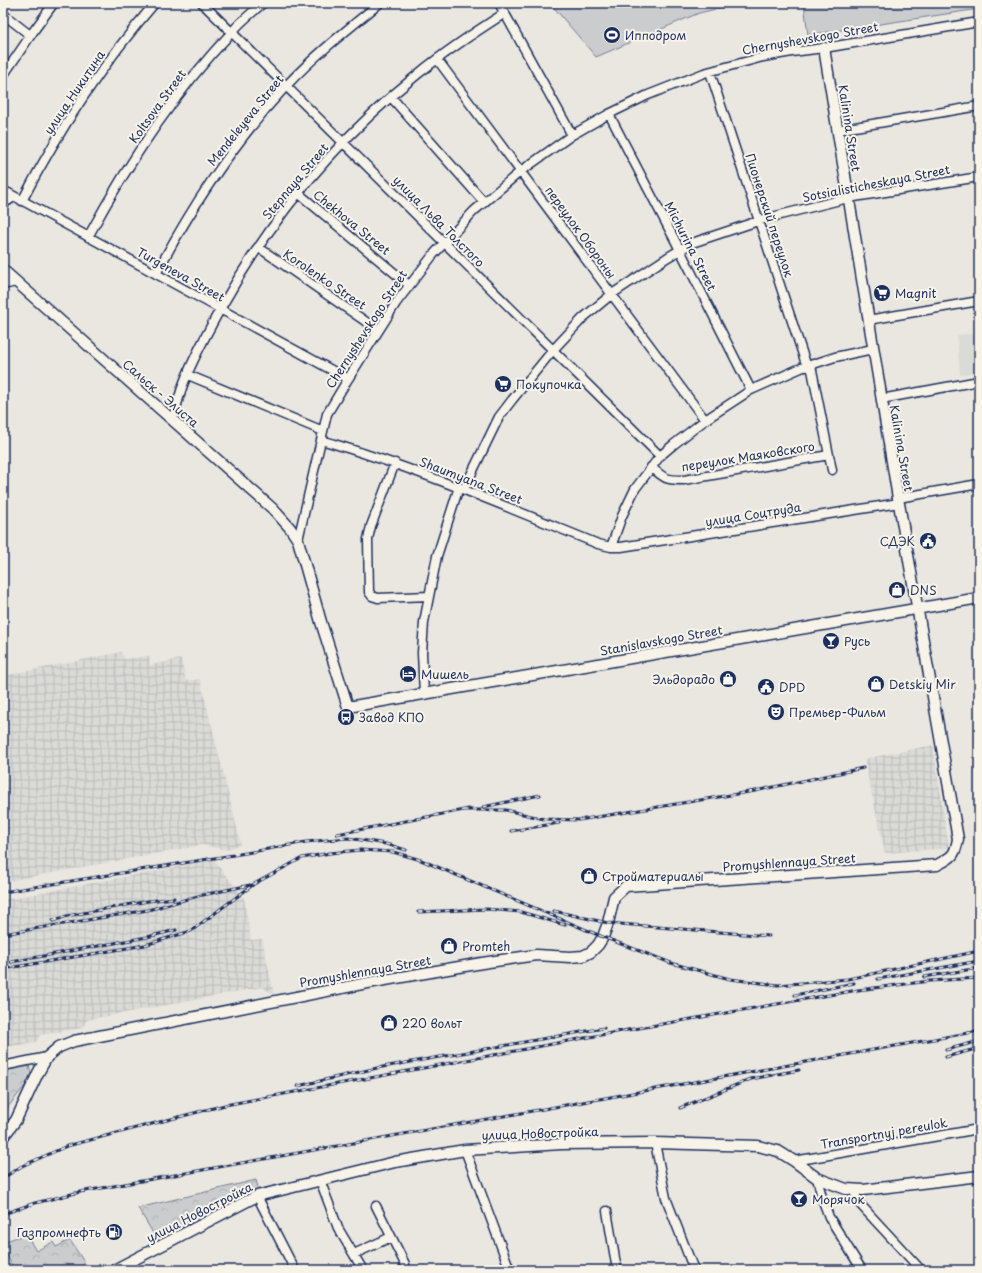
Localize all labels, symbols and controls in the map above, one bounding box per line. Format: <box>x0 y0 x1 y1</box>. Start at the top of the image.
street label: Chernyshevskogo Street <box>741 17 880 59</box>
sports icon: Ипподром <box>602 25 622 45</box>
place label: Ипподром <box>625 26 687 44</box>
street label: улица Никитина <box>39 46 109 138</box>
street label: Koltsova Street <box>124 65 190 147</box>
street label: Mendeleyeva Street <box>203 70 287 169</box>
street label: Kalinina Street <box>834 83 866 173</box>
street label: Stepnaya Street <box>258 139 332 223</box>
street label: Пионерский переулок <box>742 151 799 280</box>
street label: Sotsialisticheskaya Street <box>801 160 951 206</box>
street label: улица Льва Толстого <box>389 171 489 271</box>
street label: переулок Обороны <box>541 182 621 282</box>
street label: Chekhova Street <box>310 185 394 259</box>
street label: Michurina Street <box>661 198 721 294</box>
street label: Turgeneva Street <box>134 242 228 306</box>
street label: Korolenko Street <box>280 244 370 314</box>
street label: Chernyshevskogo Street <box>321 266 411 392</box>
supermarket icon: Magnit <box>872 283 892 303</box>
place label: Magnit <box>895 284 937 302</box>
street label: Сальск - Элиста <box>119 355 203 432</box>
supermarket icon: Покупочка <box>493 374 513 394</box>
place label: Покупочка <box>516 375 582 393</box>
street label: Kalinina Street <box>886 403 918 493</box>
street label: переулок Маяковского <box>680 437 816 475</box>
street label: Shaumyana Street <box>417 452 525 508</box>
street label: улица Соцтруда <box>704 497 803 530</box>
public building icon: СДЭК <box>918 531 938 551</box>
place label: СДЭК <box>880 532 915 550</box>
shop icon: DNS <box>887 580 907 600</box>
place label: DNS <box>910 581 937 599</box>
street label: Stanislavskogo Street <box>598 620 724 660</box>
bar icon: Русь <box>821 631 841 651</box>
place label: Русь <box>844 632 870 650</box>
hotel icon: Мишель <box>398 664 418 684</box>
place label: Мишель <box>421 665 469 683</box>
shop icon: Эльдорадо <box>718 669 738 689</box>
place label: Эльдорадо <box>652 670 715 688</box>
shop icon: Detskiy Mir <box>866 674 886 694</box>
place label: Detskiy Mir <box>889 675 956 693</box>
public building icon: DPD <box>756 677 776 697</box>
place label: DPD <box>779 678 805 696</box>
theatre icon: Премьер-Фильм <box>766 702 786 722</box>
place label: Премьер-Фильм <box>789 703 886 721</box>
bus stop icon: Завод КПО <box>336 707 356 727</box>
place label: Завод КПО <box>359 708 424 726</box>
street label: Promyshlennaya Street <box>722 848 856 876</box>
shop icon: Стройматериалы <box>579 866 599 886</box>
place label: Стройматериалы <box>602 867 704 885</box>
shop icon: Promteh <box>439 936 459 956</box>
place label: Promteh <box>462 937 510 955</box>
street label: Promyshlennaya Street <box>298 951 432 991</box>
shop icon: 220 вольт <box>379 1013 399 1033</box>
place label: 220 вольт <box>402 1014 462 1032</box>
street label: Transportnyj pereulok <box>819 1113 949 1153</box>
street label: улица Новостройка <box>481 1122 599 1144</box>
street label: улица Новостройка <box>143 1177 256 1247</box>
bar icon: Морячок <box>789 1189 809 1209</box>
place label: Морячок <box>812 1190 865 1208</box>
fuel station icon: Газпромнефть <box>104 1222 124 1242</box>
place label: Газпромнефть <box>17 1223 102 1241</box>

